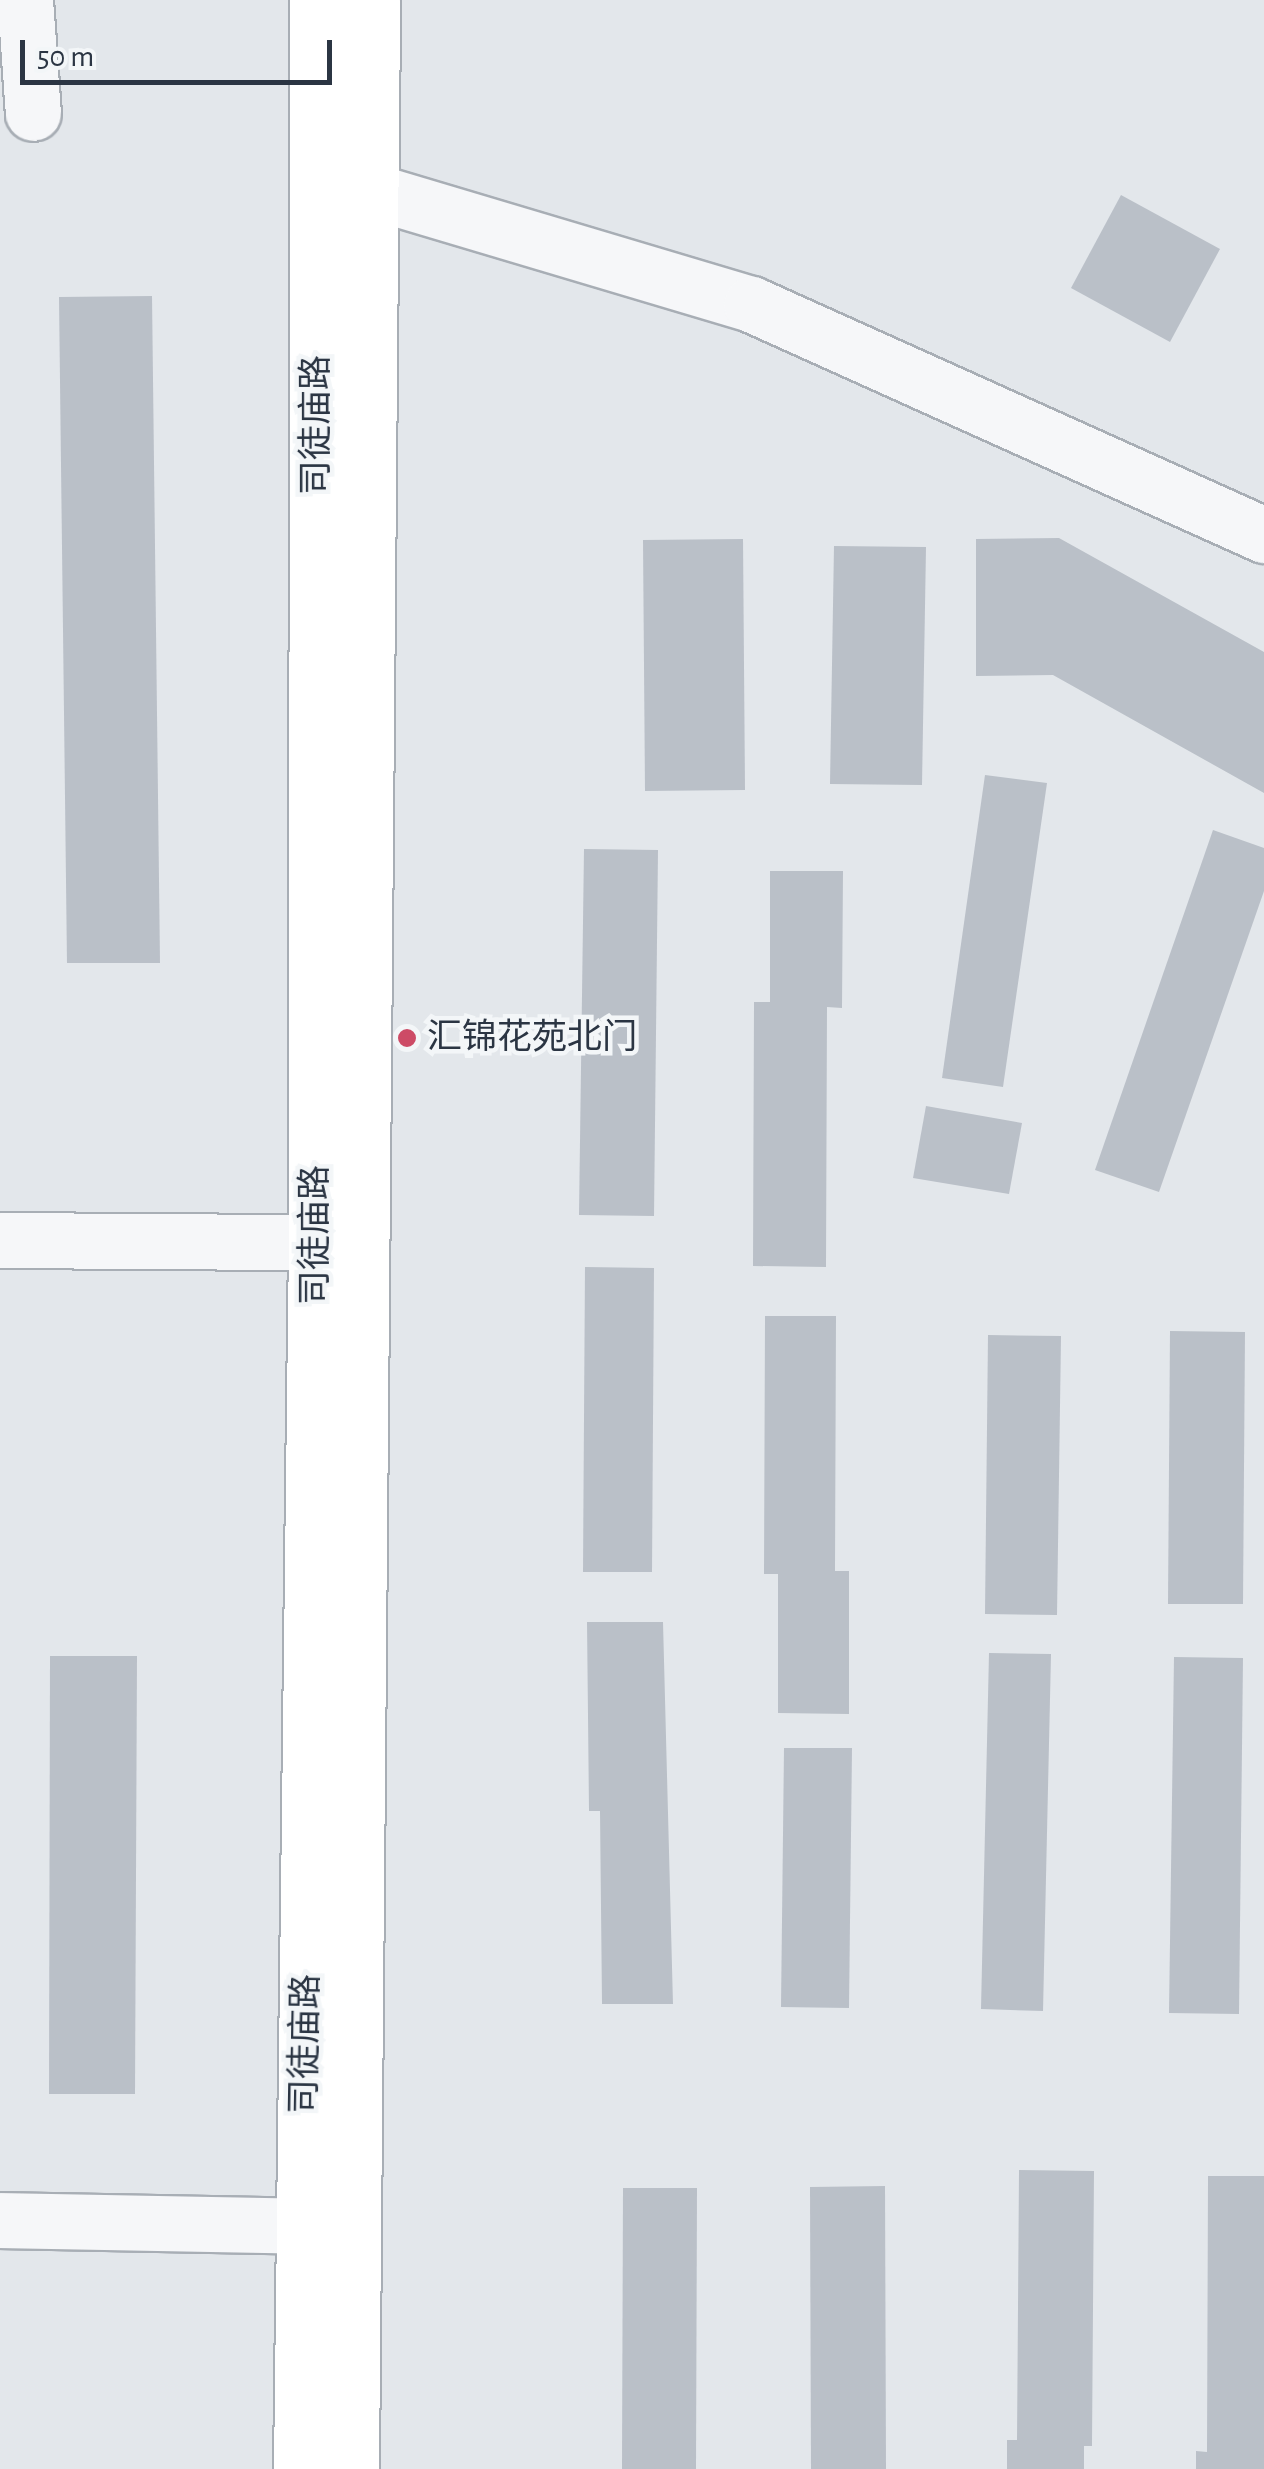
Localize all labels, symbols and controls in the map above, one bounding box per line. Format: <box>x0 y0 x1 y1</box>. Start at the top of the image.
scale bar <box>25 20 338 82</box>
text: 50 m <box>37 42 94 72</box>
street label: 司徒庙路 <box>296 355 338 495</box>
place label: 汇锦花苑北门 <box>427 1017 637 1059</box>
marker: 汇锦花苑北门 <box>396 1027 418 1049</box>
street label: 司徒庙路 <box>295 1165 337 1305</box>
street label: 司徒庙路 <box>284 1974 328 2114</box>

